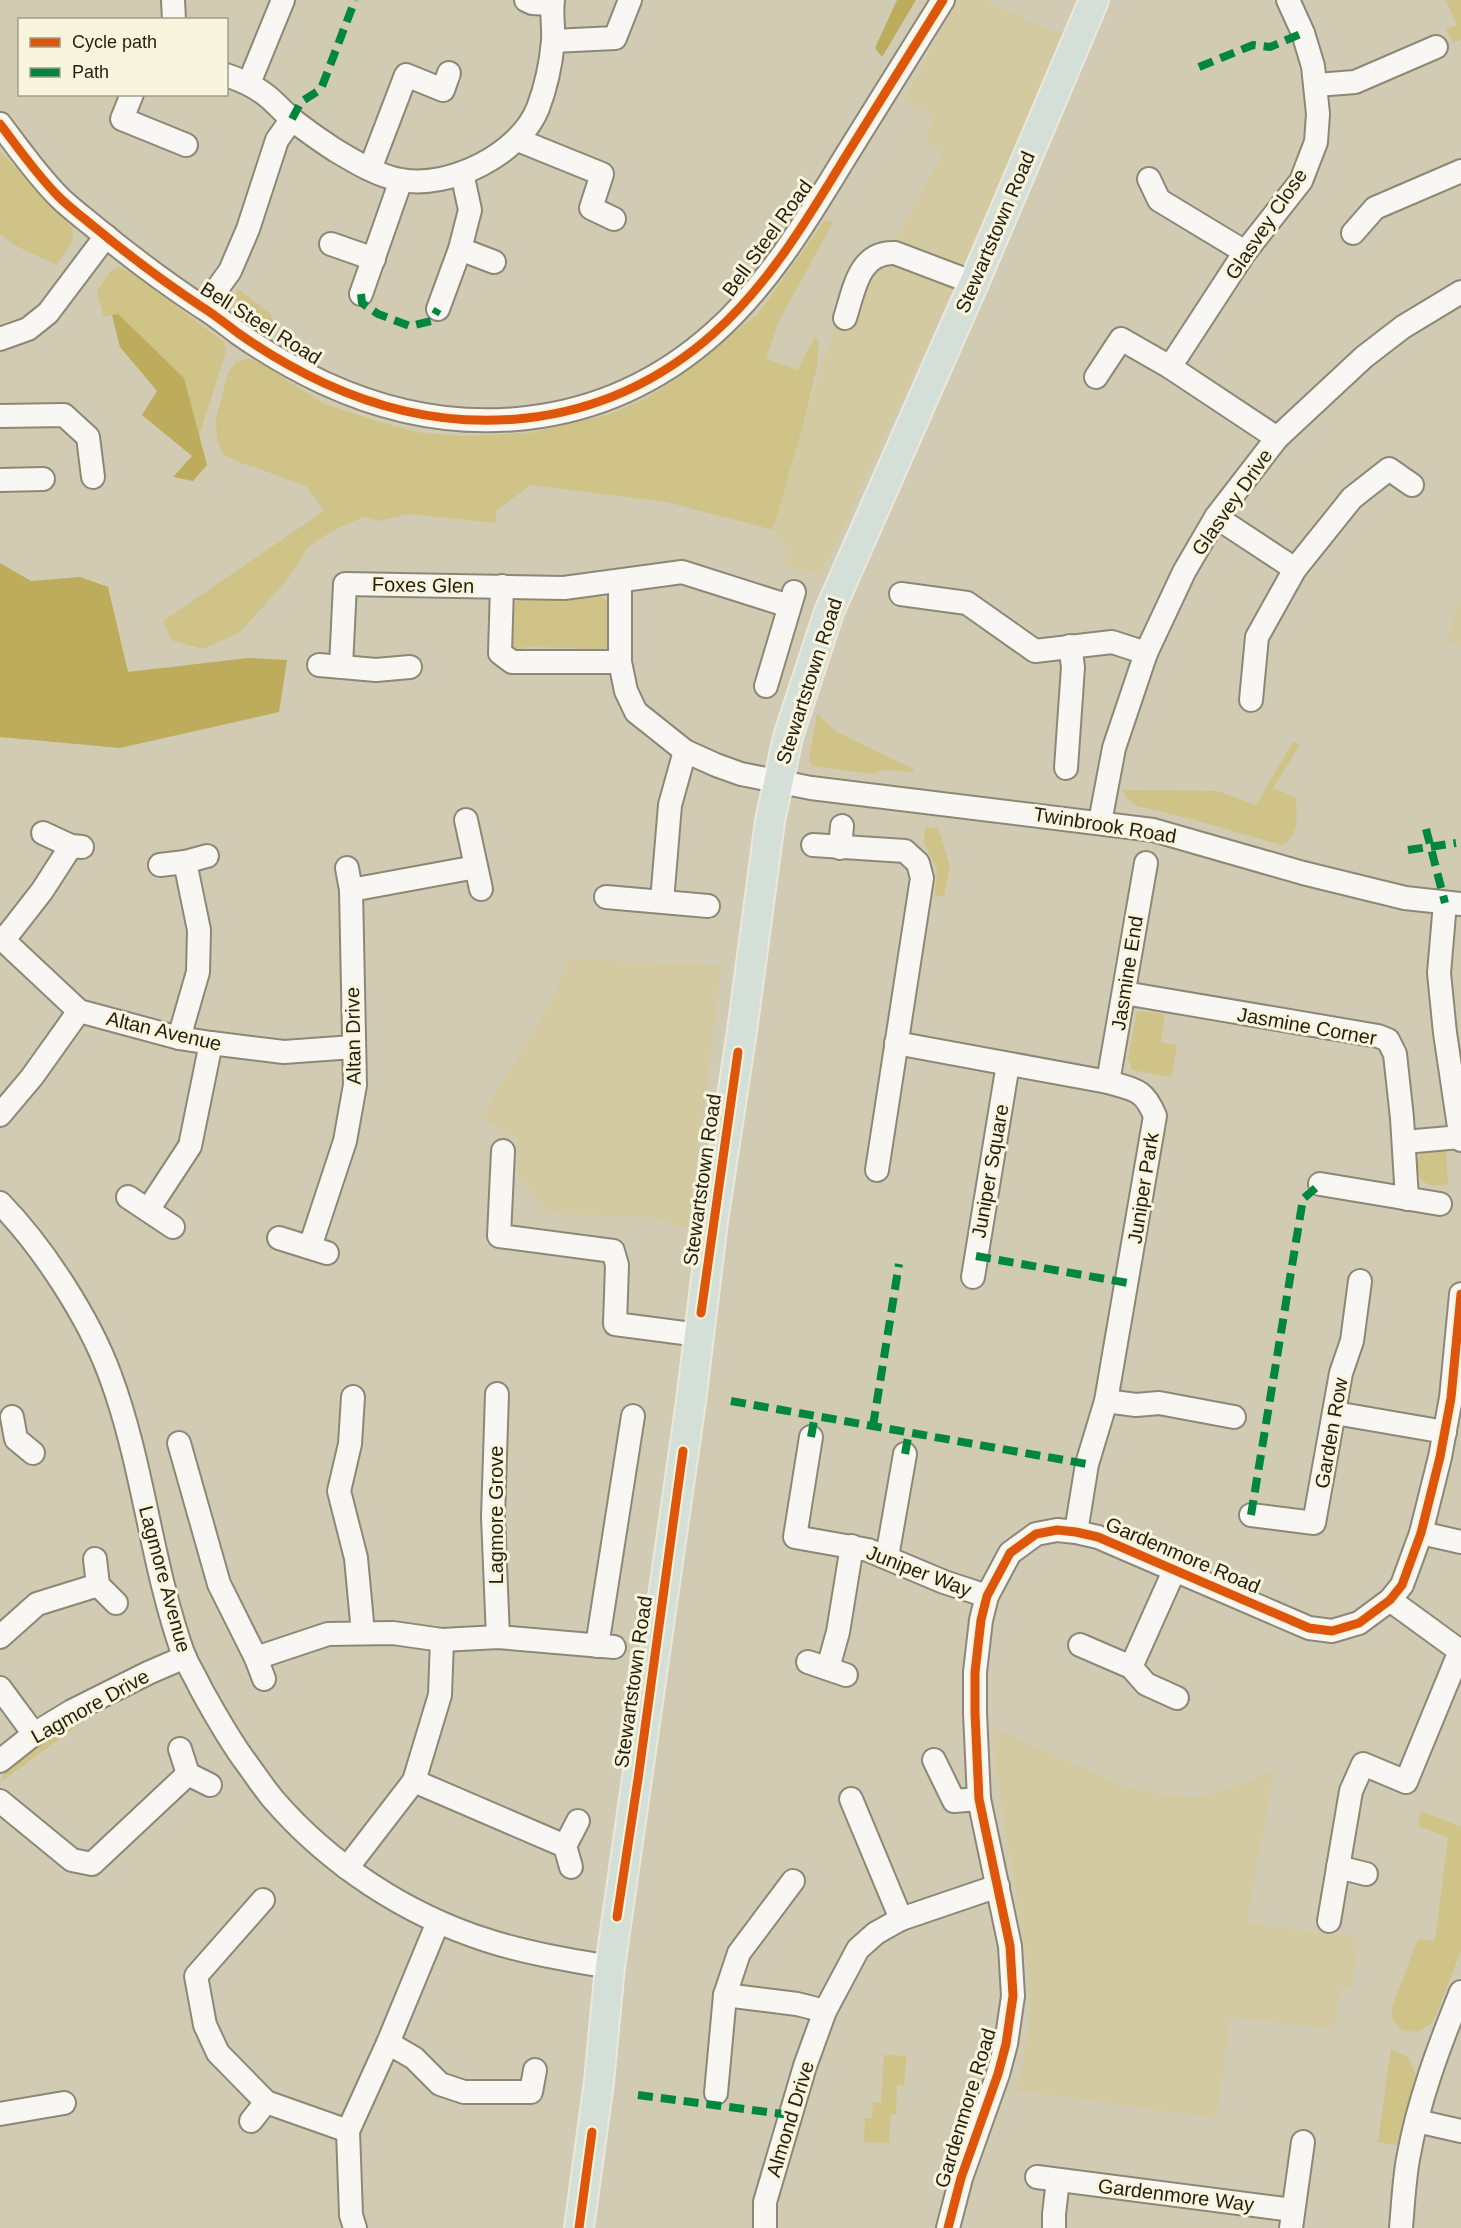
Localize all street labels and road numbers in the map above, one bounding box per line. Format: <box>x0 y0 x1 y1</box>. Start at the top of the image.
street label: Stewartstown Road <box>951 148 1039 316</box>
street label: Glasvey Close <box>1221 164 1311 284</box>
street label: Bell Steel Road <box>718 176 816 300</box>
street label: Bell Steel Road <box>197 277 325 369</box>
street label: Glasvey Drive <box>1187 445 1277 559</box>
street label: Foxes Glen <box>372 573 474 597</box>
street label: Stewartstown Road <box>772 595 846 767</box>
street label: Twinbrook Road <box>1032 803 1178 847</box>
street label: Jasmine End <box>1107 914 1147 1032</box>
street label: Altan Drive <box>341 987 365 1085</box>
street label: Jasmine Corner <box>1236 1003 1379 1049</box>
street label: Altan Avenue <box>104 1007 224 1055</box>
street label: Stewartstown Road <box>679 1093 725 1267</box>
street label: Juniper Square <box>967 1102 1013 1240</box>
street label: Juniper Park <box>1123 1130 1163 1245</box>
street label: Garden Row <box>1310 1375 1352 1490</box>
street label: Lagmore Grove <box>485 1446 507 1584</box>
street label: Lagmore Avenue <box>135 1503 195 1655</box>
street label: Gardenmore Road <box>1102 1513 1264 1597</box>
street label: Juniper Way <box>864 1541 974 1601</box>
street label: Stewartstown Road <box>610 1595 656 1769</box>
street label: Lagmore Drive <box>27 1665 153 1747</box>
street label: Gardenmore Road <box>930 2026 1000 2190</box>
street label: Almond Drive <box>762 2058 818 2180</box>
street label: Gardenmore Way <box>1097 2175 1255 2215</box>

